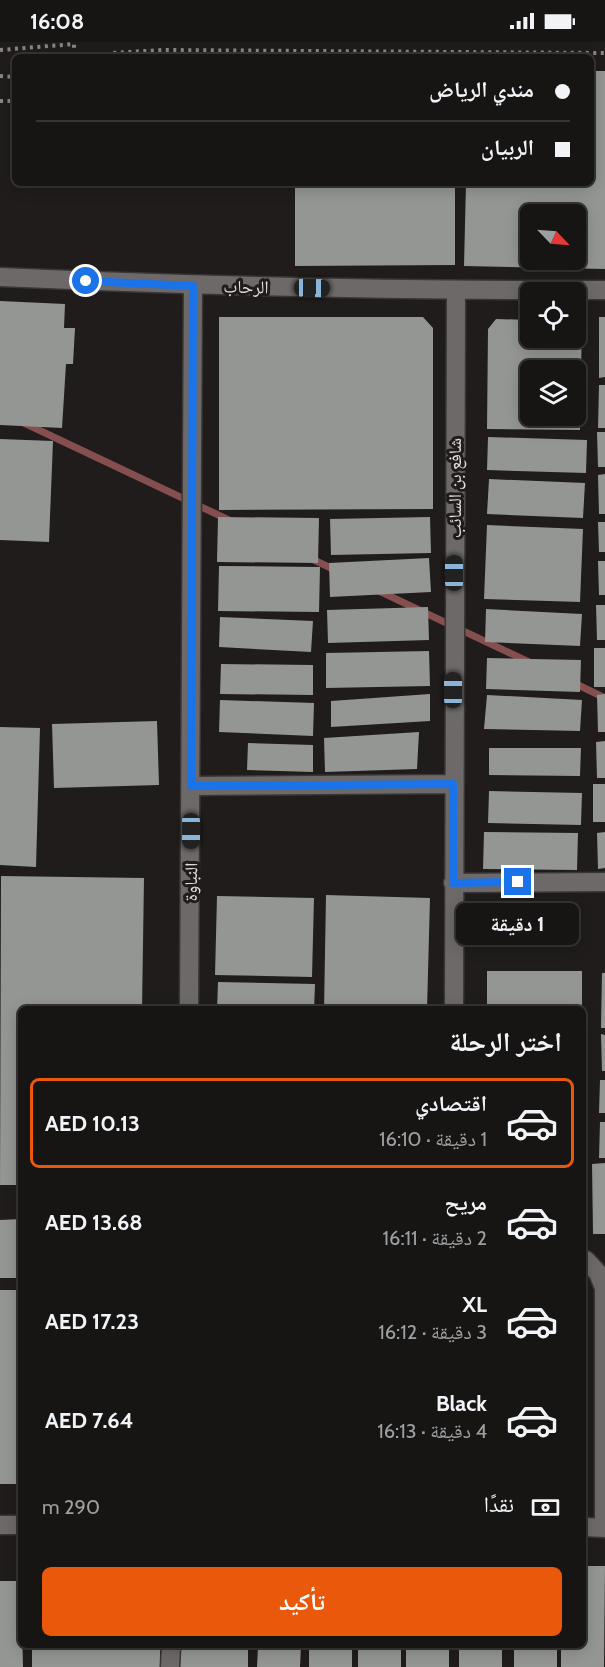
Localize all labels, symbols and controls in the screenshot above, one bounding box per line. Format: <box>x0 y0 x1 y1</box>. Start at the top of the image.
text: 16:08 <box>30 8 84 35</box>
text: مندي الرياض <box>429 76 534 103</box>
text: الربيان <box>481 134 534 161</box>
north arrow <box>520 204 586 270</box>
map controls <box>520 204 586 426</box>
route start <box>72 267 99 294</box>
street label: الرحاب <box>223 276 269 298</box>
car <box>294 279 330 297</box>
button: locate <box>520 282 586 348</box>
button: layers <box>520 360 586 426</box>
street label: شافع بن السائب <box>444 438 467 538</box>
car <box>445 555 463 591</box>
car <box>444 672 462 708</box>
car <box>182 813 200 849</box>
street label: النباوة <box>180 862 202 902</box>
route end <box>504 868 531 895</box>
callout: 1 دقيقة <box>456 903 580 945</box>
text: 1 دقيقة <box>491 912 544 936</box>
text: اختر الرحلة <box>449 1025 562 1058</box>
text: اقتصادي <box>415 1090 487 1117</box>
icon: car <box>505 1096 559 1150</box>
text: AED 10.13 <box>45 1110 140 1137</box>
text: 1 دقيقة · 16:10 <box>379 1127 487 1151</box>
text: مريح <box>444 1189 487 1216</box>
icon: car <box>505 1195 559 1249</box>
text: AED 13.68 <box>45 1209 143 1236</box>
text: 2 دقيقة · 16:11 <box>383 1226 487 1250</box>
text: XL <box>462 1291 487 1318</box>
icon: car <box>505 1294 559 1348</box>
text: AED 17.23 <box>45 1308 139 1335</box>
text: 3 دقيقة · 16:12 <box>378 1320 487 1344</box>
text: Black <box>436 1390 487 1417</box>
icon: car <box>505 1393 559 1447</box>
text: AED 7.64 <box>45 1407 133 1434</box>
text: 4 دقيقة · 16:13 <box>377 1419 487 1443</box>
text: نقدًا <box>484 1491 514 1518</box>
icon: cash <box>529 1491 562 1524</box>
text: 290 m <box>42 1495 100 1519</box>
button: تأكيد <box>42 1567 562 1636</box>

